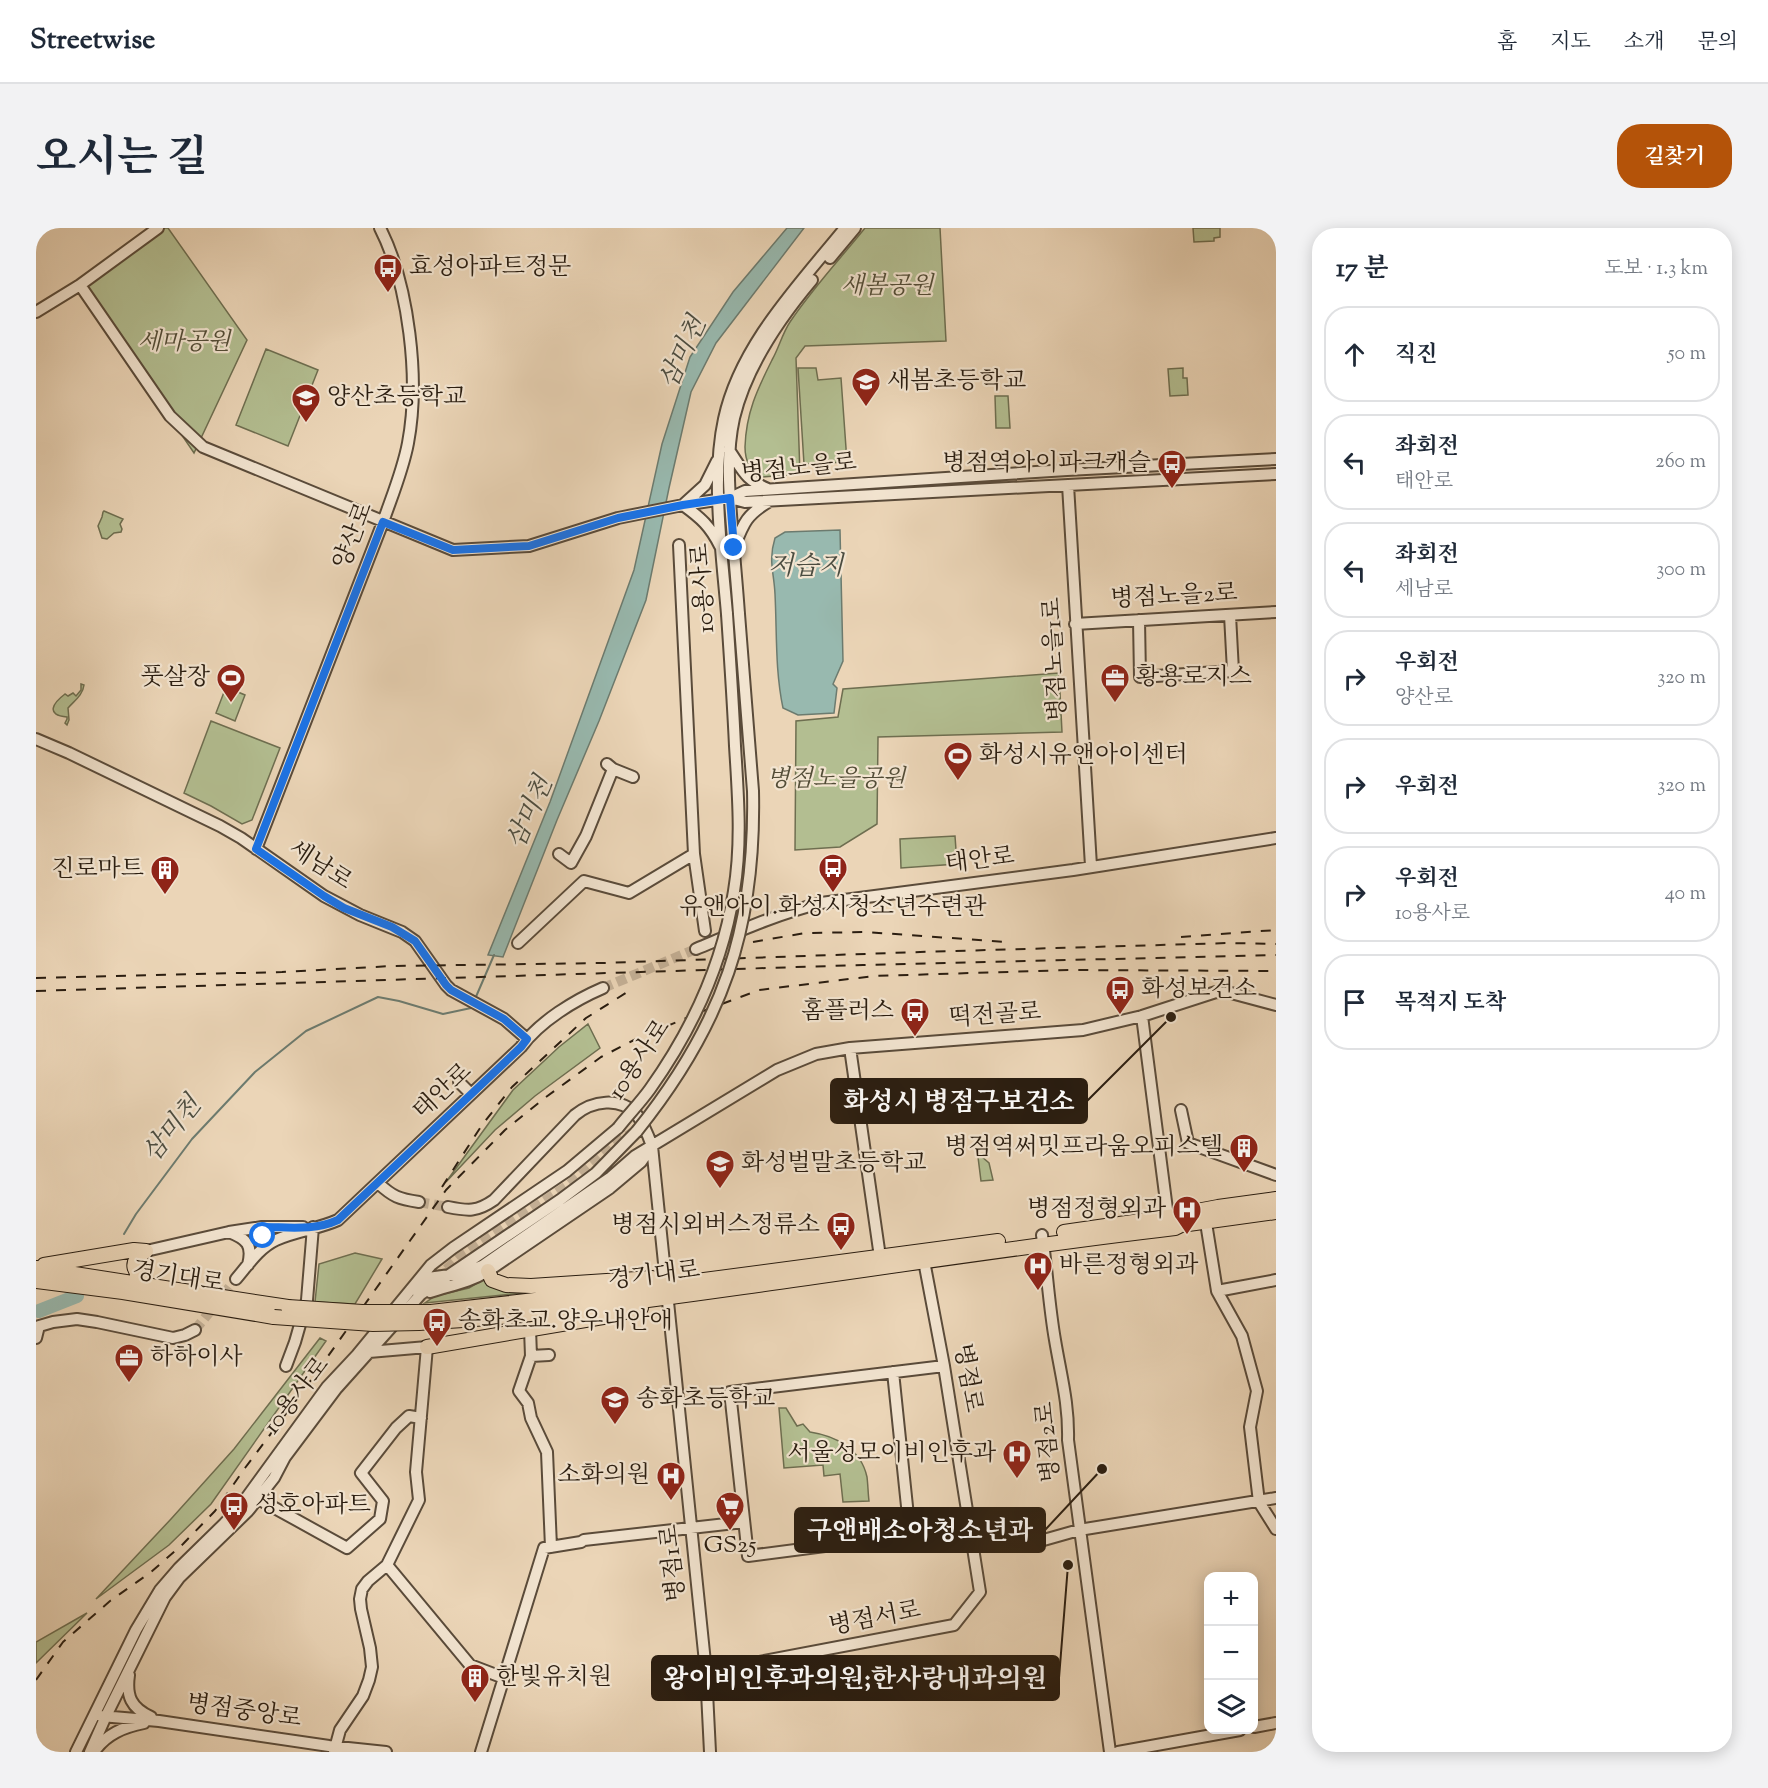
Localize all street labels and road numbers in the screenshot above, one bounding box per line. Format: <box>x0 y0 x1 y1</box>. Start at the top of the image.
street label: 병점노을로 <box>740 446 858 492</box>
street label: 양산로 <box>326 497 382 575</box>
street label: 10용사로 <box>684 542 724 634</box>
street label: 병점노을2로 <box>1110 577 1238 617</box>
street label: 병점노을1로 <box>1036 596 1076 722</box>
street label: 세남로 <box>282 833 358 899</box>
street label: 태안로 <box>943 840 1017 882</box>
street label: 떡전골로 <box>948 996 1042 1036</box>
street label: 10용사로 <box>601 1013 679 1107</box>
street label: 태안로 <box>406 1056 480 1128</box>
street label: 경기대로 <box>606 1253 702 1299</box>
street label: 경기대로 <box>130 1254 226 1302</box>
street label: 병점로 <box>944 1341 990 1415</box>
street label: 10용사로 <box>256 1350 338 1442</box>
street label: 병점2로 <box>1029 1400 1069 1484</box>
street label: 병점1로 <box>653 1523 695 1603</box>
street label: 병점서로 <box>826 1593 924 1645</box>
street label: 병점중앙로 <box>184 1687 304 1737</box>

